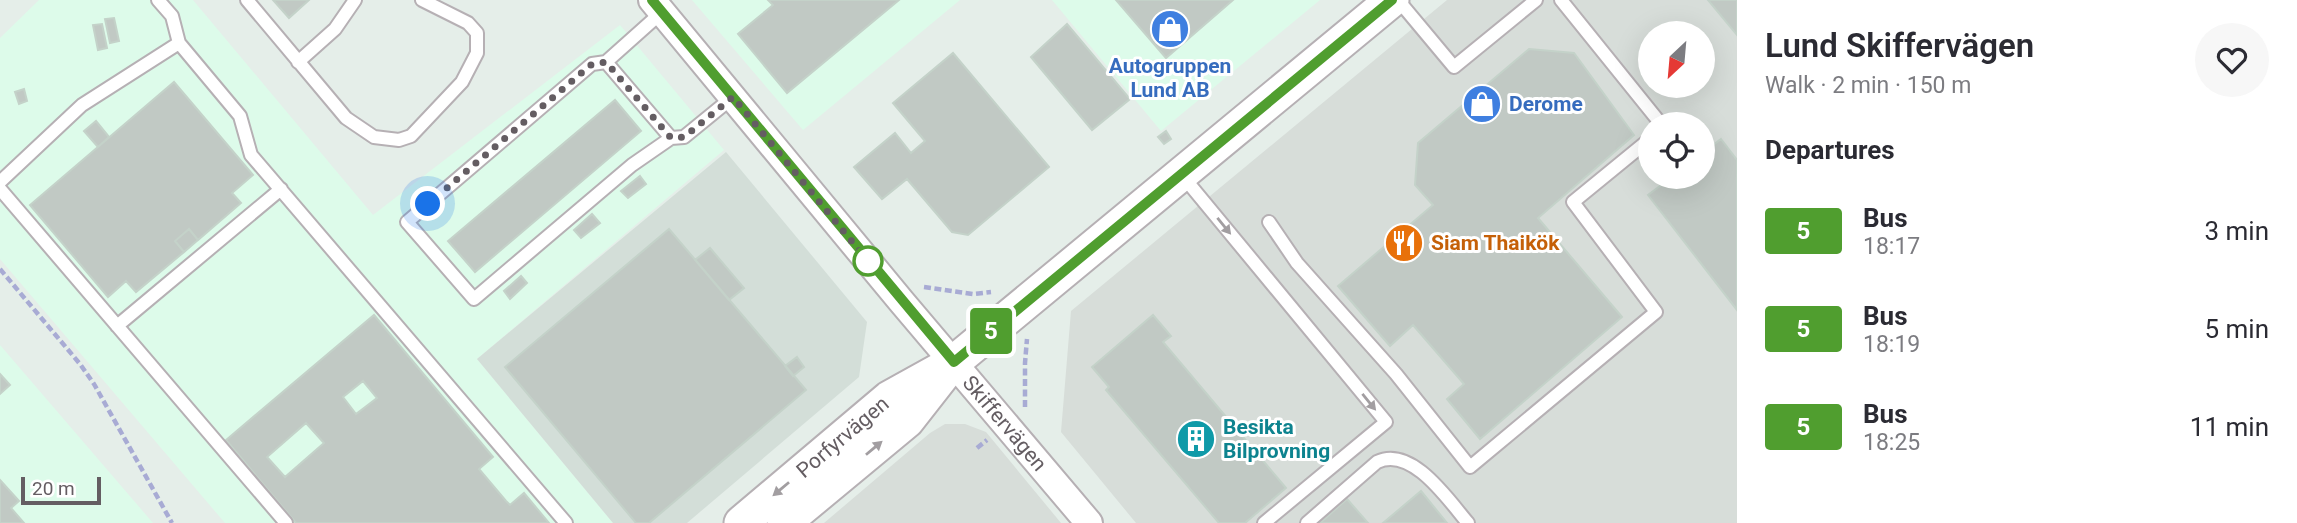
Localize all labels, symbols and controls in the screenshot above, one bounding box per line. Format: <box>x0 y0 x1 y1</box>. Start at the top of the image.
shop icon: Autogruppen Lund AB <box>1149 8 1191 50</box>
north arrow <box>1638 21 1715 98</box>
map controls <box>1638 21 1715 189</box>
button: heart <box>2195 23 2269 97</box>
text: Lund Skiffervägen <box>1765 26 2034 65</box>
place label: Autogruppen Lund AB <box>1109 54 1231 102</box>
text: Walk · 2 min · 150 m <box>1765 72 1971 99</box>
shop icon: Derome <box>1461 83 1503 125</box>
place label: Derome <box>1509 92 1583 116</box>
button: locate <box>1638 112 1715 189</box>
text: Departures <box>1765 135 1895 165</box>
your location <box>410 186 445 221</box>
text: Bus <box>1863 203 1908 233</box>
text: 3 min <box>2204 216 2269 246</box>
one-way arrow <box>1217 217 1232 235</box>
text: 5 <box>1797 217 1810 245</box>
restaurant icon: Siam Thaikök <box>1383 222 1425 264</box>
place label: Siam Thaikök <box>1431 231 1560 255</box>
text: 18:17 <box>1863 233 1920 260</box>
unlabelled marker <box>853 246 883 276</box>
text: Bus <box>1863 301 1908 331</box>
line badge: 5 <box>968 308 1014 354</box>
text: 5 min <box>2204 314 2269 344</box>
text: 5 <box>1797 315 1810 343</box>
text: 5 <box>984 317 998 345</box>
text: 18:19 <box>1863 331 1920 358</box>
street label: Skiffervägen <box>958 371 1052 476</box>
street label: Porfyrvägen <box>792 392 894 483</box>
one-way arrow <box>1361 394 1376 411</box>
text: Bus <box>1863 399 1908 429</box>
text: 11 min <box>2190 412 2269 442</box>
text: 5 <box>1797 413 1810 441</box>
place label: Besikta Bilprovning <box>1223 415 1330 463</box>
building icon: Besikta Bilprovning <box>1175 418 1217 460</box>
text: 18:25 <box>1863 429 1920 456</box>
one-way arrow <box>866 441 883 456</box>
scale bar <box>21 474 102 506</box>
text: 20 m <box>32 477 75 500</box>
one-way arrow <box>772 481 790 497</box>

